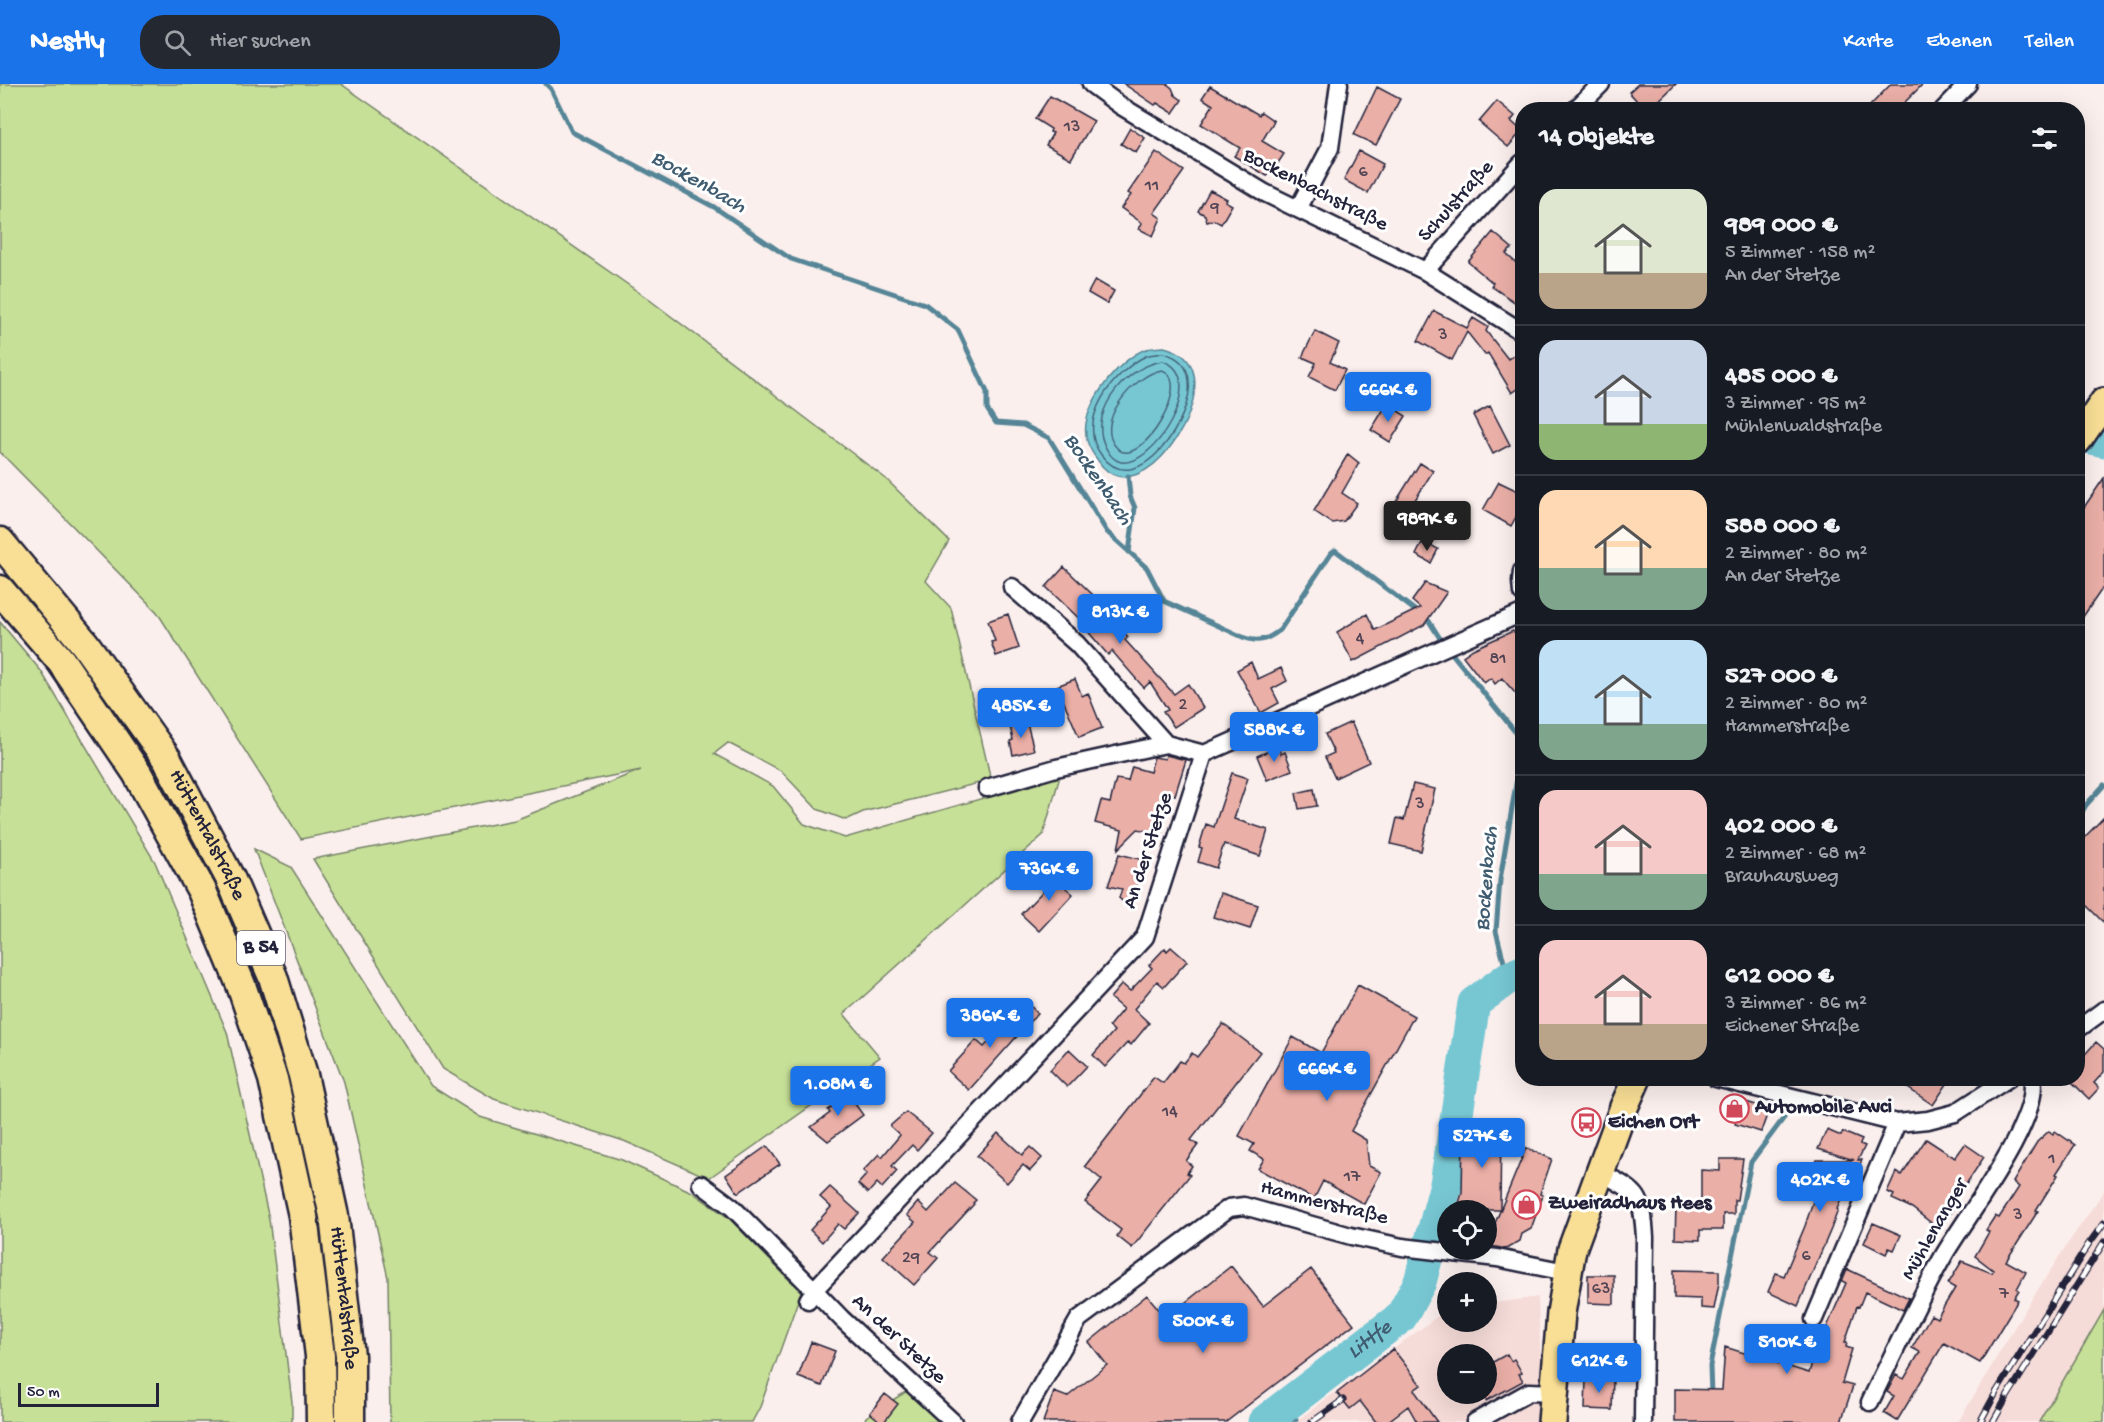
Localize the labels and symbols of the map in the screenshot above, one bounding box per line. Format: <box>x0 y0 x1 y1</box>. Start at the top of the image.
house number: 13 <box>1063 117 1080 138</box>
street label: Bockenbachstraße <box>1238 143 1393 239</box>
water label: Bockenbach <box>646 146 750 221</box>
street label: Schulstraße <box>1414 155 1501 248</box>
house number: 6 <box>1358 162 1368 183</box>
house number: 11 <box>1144 176 1159 197</box>
house number: 9 <box>1209 198 1220 219</box>
house number: 3 <box>1437 325 1448 346</box>
pin: 666K € <box>1339 372 1437 423</box>
water label: Bockenbach <box>1057 429 1137 531</box>
pin: 989K € <box>1378 501 1476 552</box>
pin: 813K € <box>1071 594 1169 645</box>
house number: 4 <box>1356 629 1365 650</box>
house number: 81 <box>1489 649 1507 670</box>
pin: 485K € <box>972 688 1070 739</box>
house number: 2 <box>1179 695 1188 716</box>
pin: 588K € <box>1225 712 1323 763</box>
street label: Hüttentalstraße <box>163 766 251 905</box>
street label: An der Stetze <box>1118 789 1180 912</box>
house number: 3 <box>1414 794 1425 815</box>
water label: Bockenbach <box>1470 825 1506 932</box>
pin: 736K € <box>1000 851 1098 902</box>
road number: B 54 <box>237 931 285 965</box>
pin: 386K € <box>941 998 1039 1049</box>
pin: 666K € <box>1278 1051 1376 1102</box>
pin: 1.08M € <box>783 1066 893 1117</box>
shop icon: Automobile Avci <box>1718 1092 1750 1124</box>
place label: Automobile Avci <box>1754 1096 1892 1121</box>
house number: 14 <box>1161 1102 1178 1123</box>
bus stop icon: Eichen Ort <box>1571 1107 1603 1139</box>
place label: Eichen Ort <box>1608 1111 1701 1136</box>
pin: 527K € <box>1433 1118 1531 1169</box>
house number: 1 <box>2047 1149 2056 1170</box>
pin: 402K € <box>1771 1162 1869 1213</box>
house number: 17 <box>1343 1167 1361 1188</box>
street label: Mühlenanger <box>1897 1173 1976 1285</box>
street label: Hammerstraße <box>1258 1176 1392 1232</box>
shop icon: Zweiradhaus Hees <box>1511 1188 1543 1220</box>
place label: Zweiradhaus Hees <box>1548 1192 1713 1217</box>
house number: 3 <box>2012 1205 2023 1226</box>
street label: Hüttentalstraße <box>323 1225 363 1371</box>
house number: 6 <box>1801 1246 1811 1267</box>
house number: 29 <box>902 1248 920 1269</box>
house number: 63 <box>1592 1279 1610 1300</box>
house number: 7 <box>1998 1284 2009 1305</box>
street label: An der Stetze <box>845 1290 952 1391</box>
pin: 500K € <box>1154 1303 1252 1354</box>
water label: Littfe <box>1343 1314 1399 1366</box>
pin: 510K € <box>1738 1324 1836 1375</box>
pin: 612K € <box>1550 1343 1648 1394</box>
scale bar <box>18 1380 159 1408</box>

